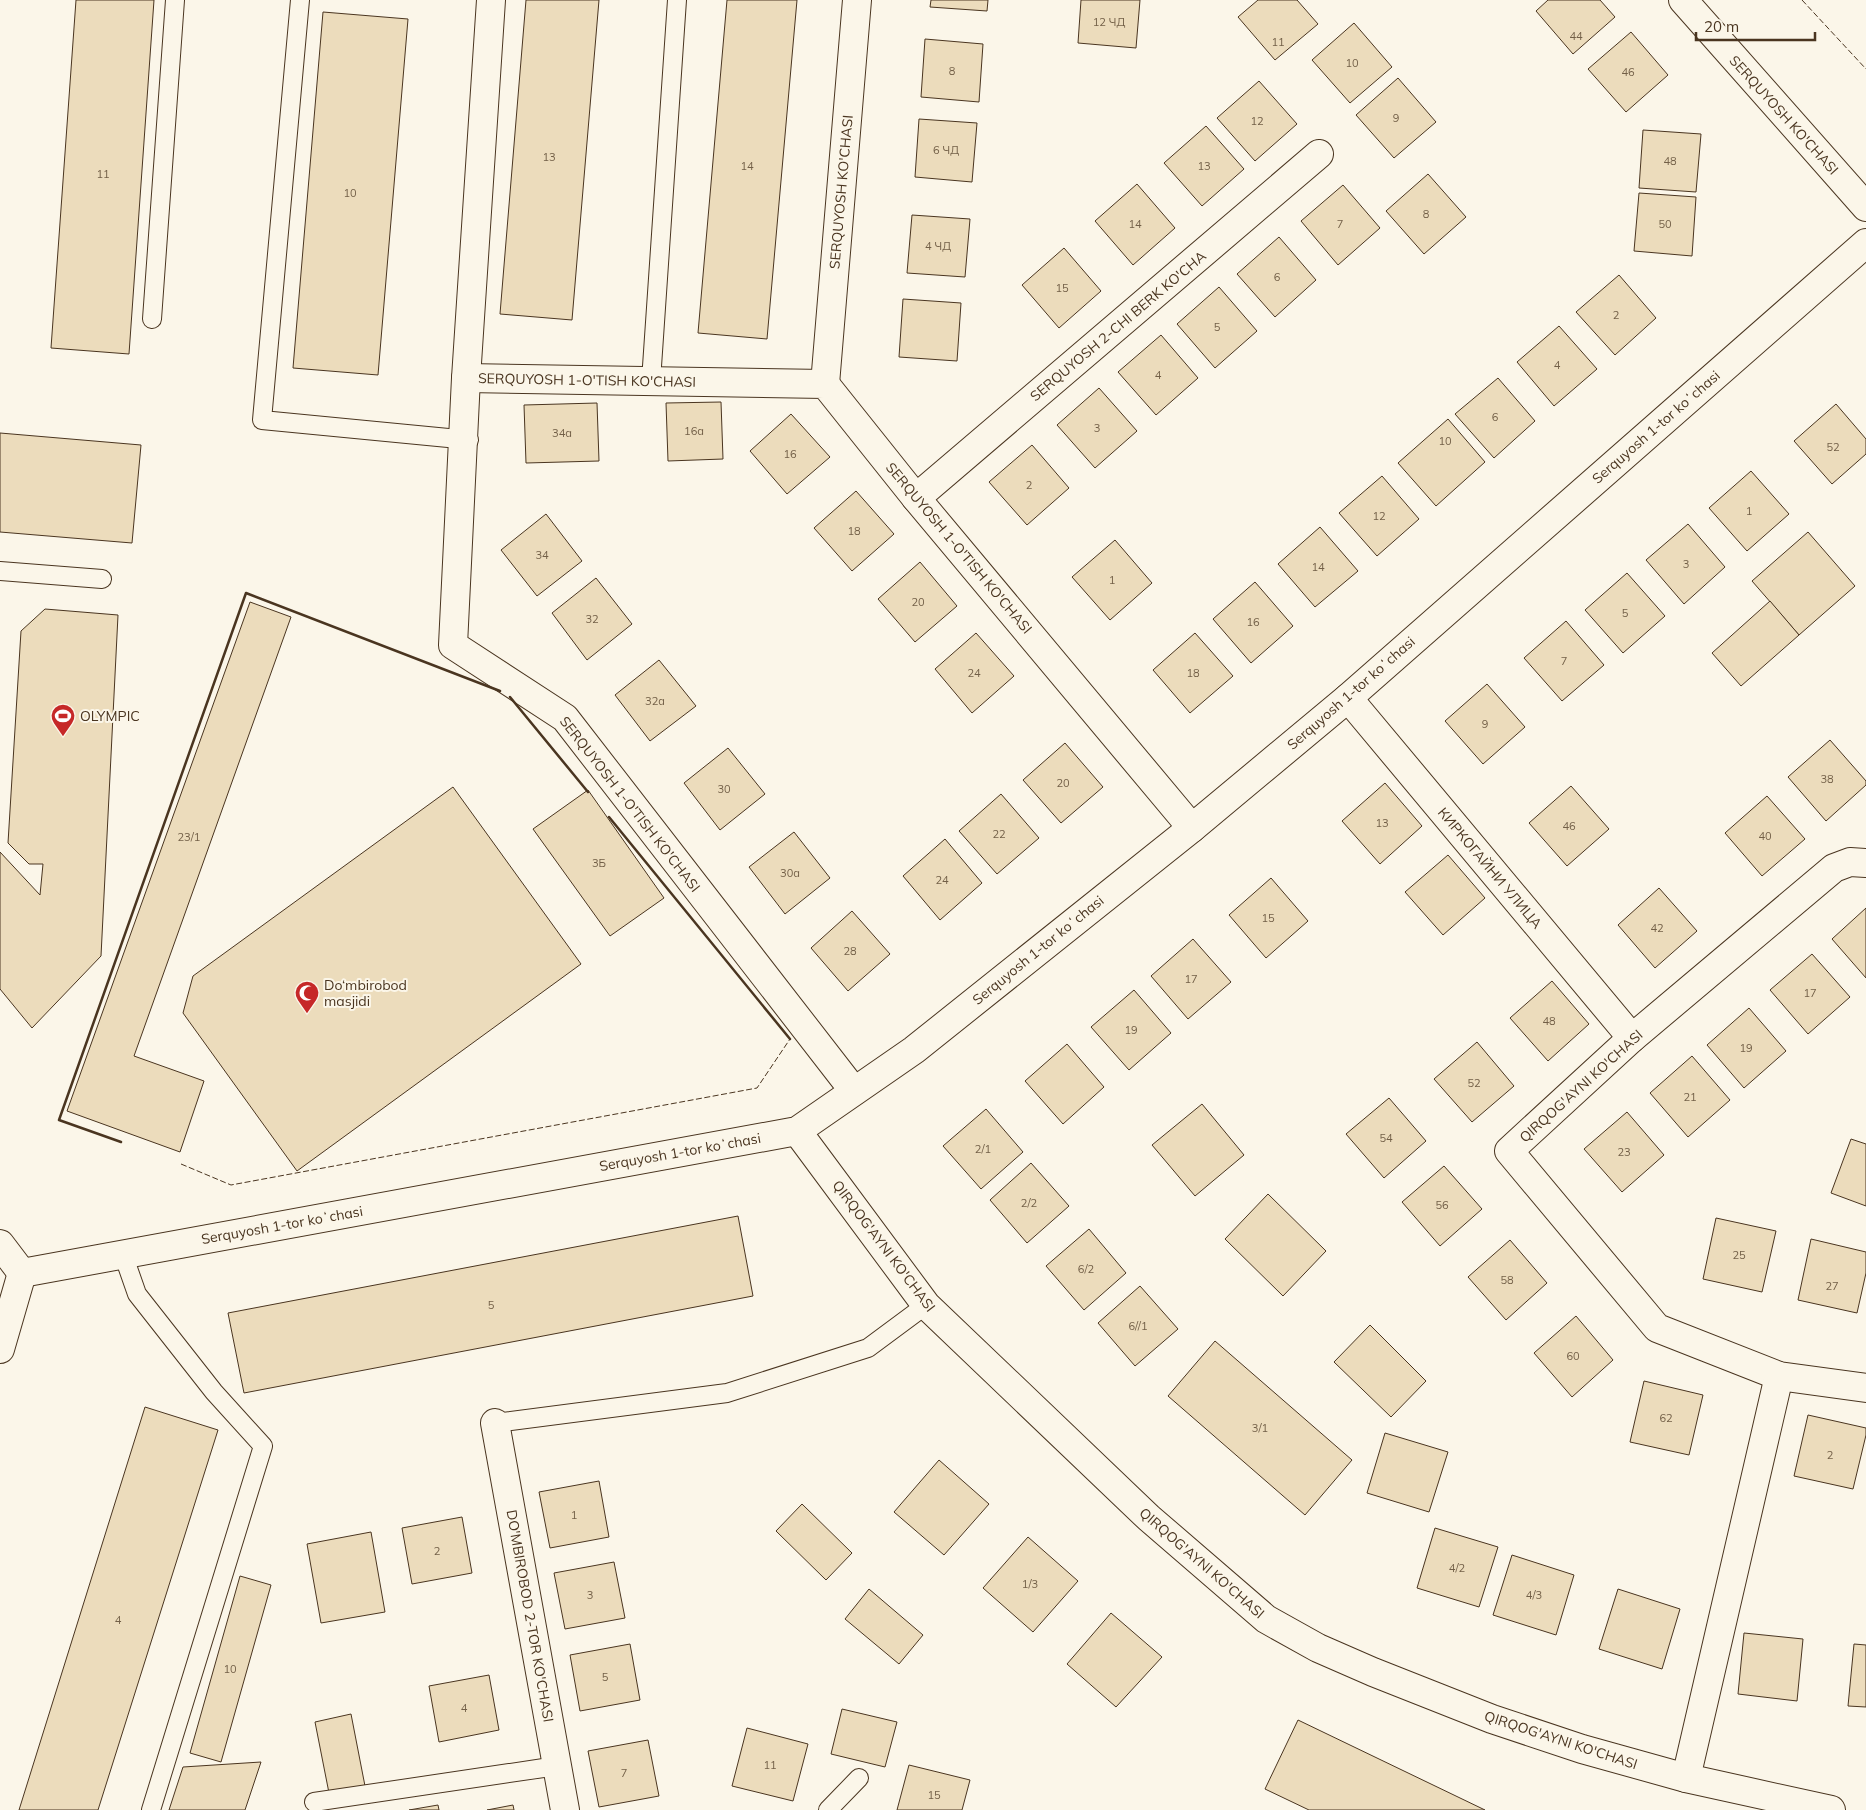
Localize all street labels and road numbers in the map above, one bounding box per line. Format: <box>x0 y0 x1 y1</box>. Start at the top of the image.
street label: SERQUYOSH KO'CHASI <box>1726 52 1842 178</box>
street label: SERQUYOSH KO'CHASI <box>825 114 857 270</box>
street label: SERQUYOSH 2-CHI BERK KO'CHA <box>1026 247 1210 405</box>
street label: Serquyosh 1-tor koʻchasi <box>1588 366 1724 488</box>
street label: SERQUYOSH 1-O'TISH KO'CHASI <box>478 369 696 391</box>
street label: SERQUYOSH 1-O'TISH KO'CHASI <box>882 459 1036 637</box>
street label: Serquyosh 1-tor koʻchasi <box>1283 632 1419 754</box>
street label: SERQUYOSH 1-O'TISH KO'CHASI <box>556 713 704 895</box>
street label: КИРКОГАЙНИ УЛИЦА <box>1434 804 1546 933</box>
street label: Serquyosh 1-tor koʻchasi <box>969 891 1107 1009</box>
street label: QIRQOG'AYNI KO'CHASI <box>1516 1026 1646 1146</box>
street label: Serquyosh 1-tor koʻchasi <box>598 1129 762 1175</box>
street label: QIRQOG'AYNI KO'CHASI <box>829 1177 939 1315</box>
street label: Serquyosh 1-tor koʻchasi <box>200 1202 364 1248</box>
street label: QIRQOG'AYNI KO'CHASI <box>1136 1504 1268 1622</box>
street label: DO'MBIROBOD 2-TOR KO'CHASI <box>502 1508 558 1724</box>
street label: QIRQOG'AYNI KO'CHASI <box>1482 1707 1640 1773</box>

